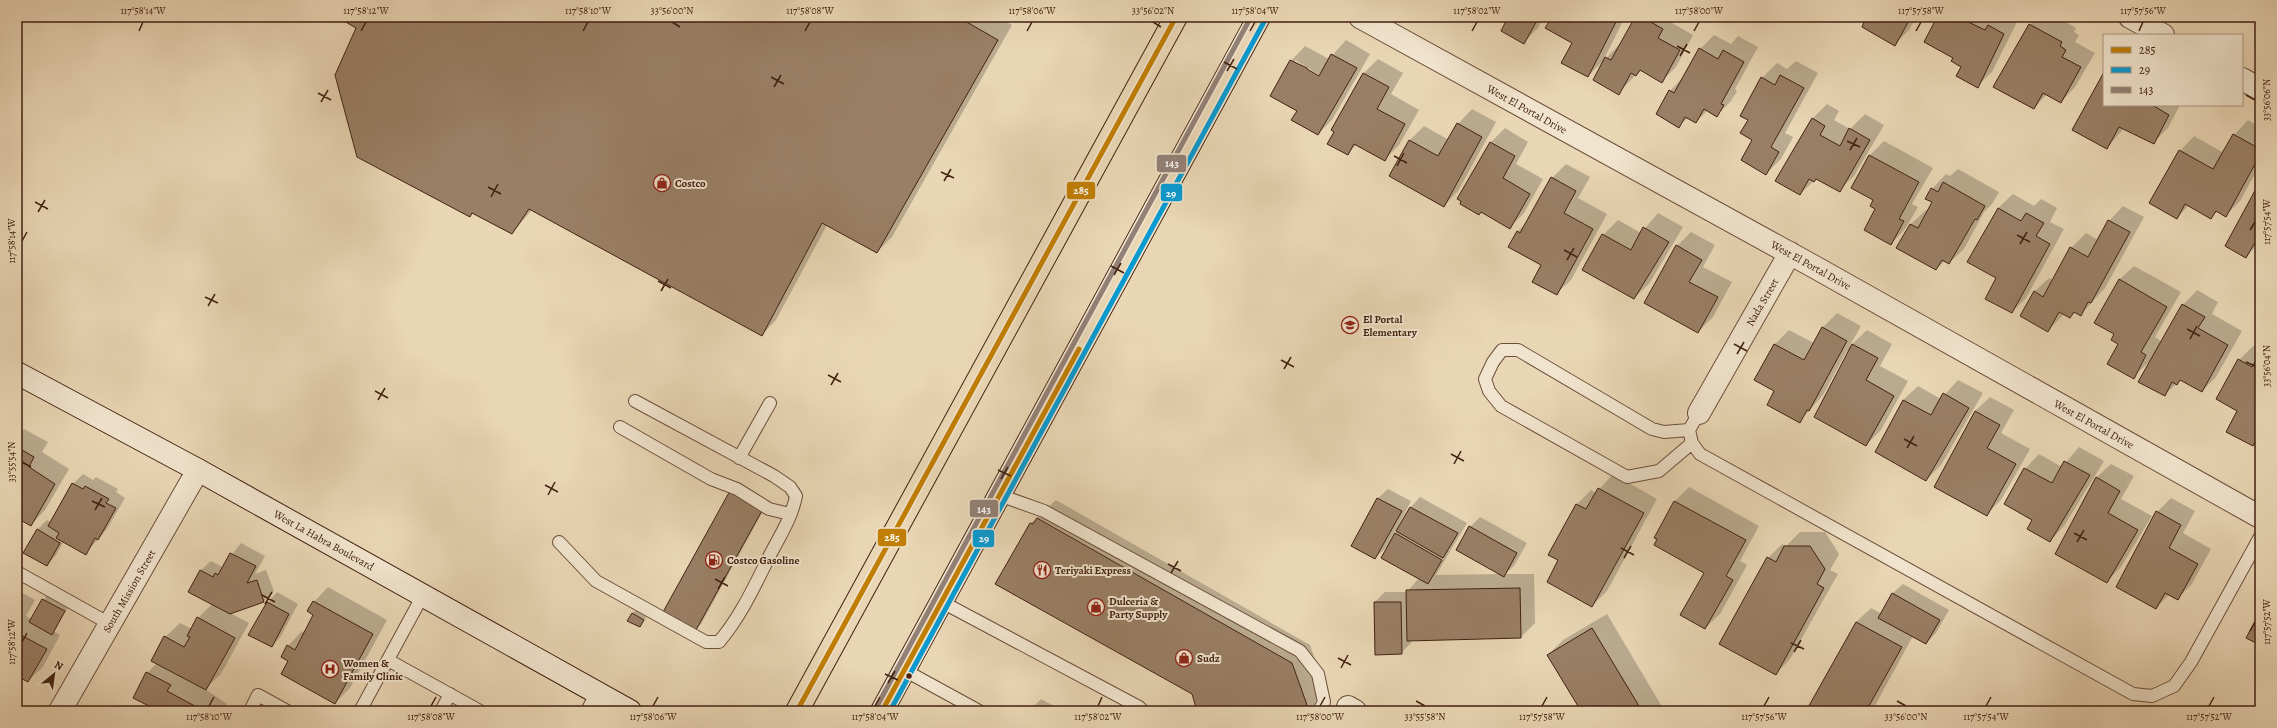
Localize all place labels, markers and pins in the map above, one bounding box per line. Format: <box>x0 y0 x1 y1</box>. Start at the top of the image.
shop icon: Costco <box>652 173 672 193</box>
place label: Costco <box>675 176 706 191</box>
place label: El Portal Elementary <box>1363 312 1418 340</box>
school or university icon: El Portal Elementary <box>1340 315 1360 335</box>
fuel station icon: Costco Gasoline <box>704 550 724 570</box>
place label: Costco Gasoline <box>727 553 800 568</box>
restaurant icon: Teriyaki Express <box>1032 560 1052 580</box>
place label: Teriyaki Express <box>1055 563 1132 578</box>
place label: Dulceria & Party Supply <box>1109 594 1168 622</box>
shop icon: Dulceria & Party Supply <box>1086 597 1106 617</box>
shop icon: Sudz <box>1174 648 1194 668</box>
place label: Sudz <box>1197 651 1220 666</box>
place label: Women & Family Clinic <box>342 656 403 684</box>
hospital icon: Women & Family Clinic <box>320 659 340 679</box>
unlabelled marker <box>904 671 914 681</box>

